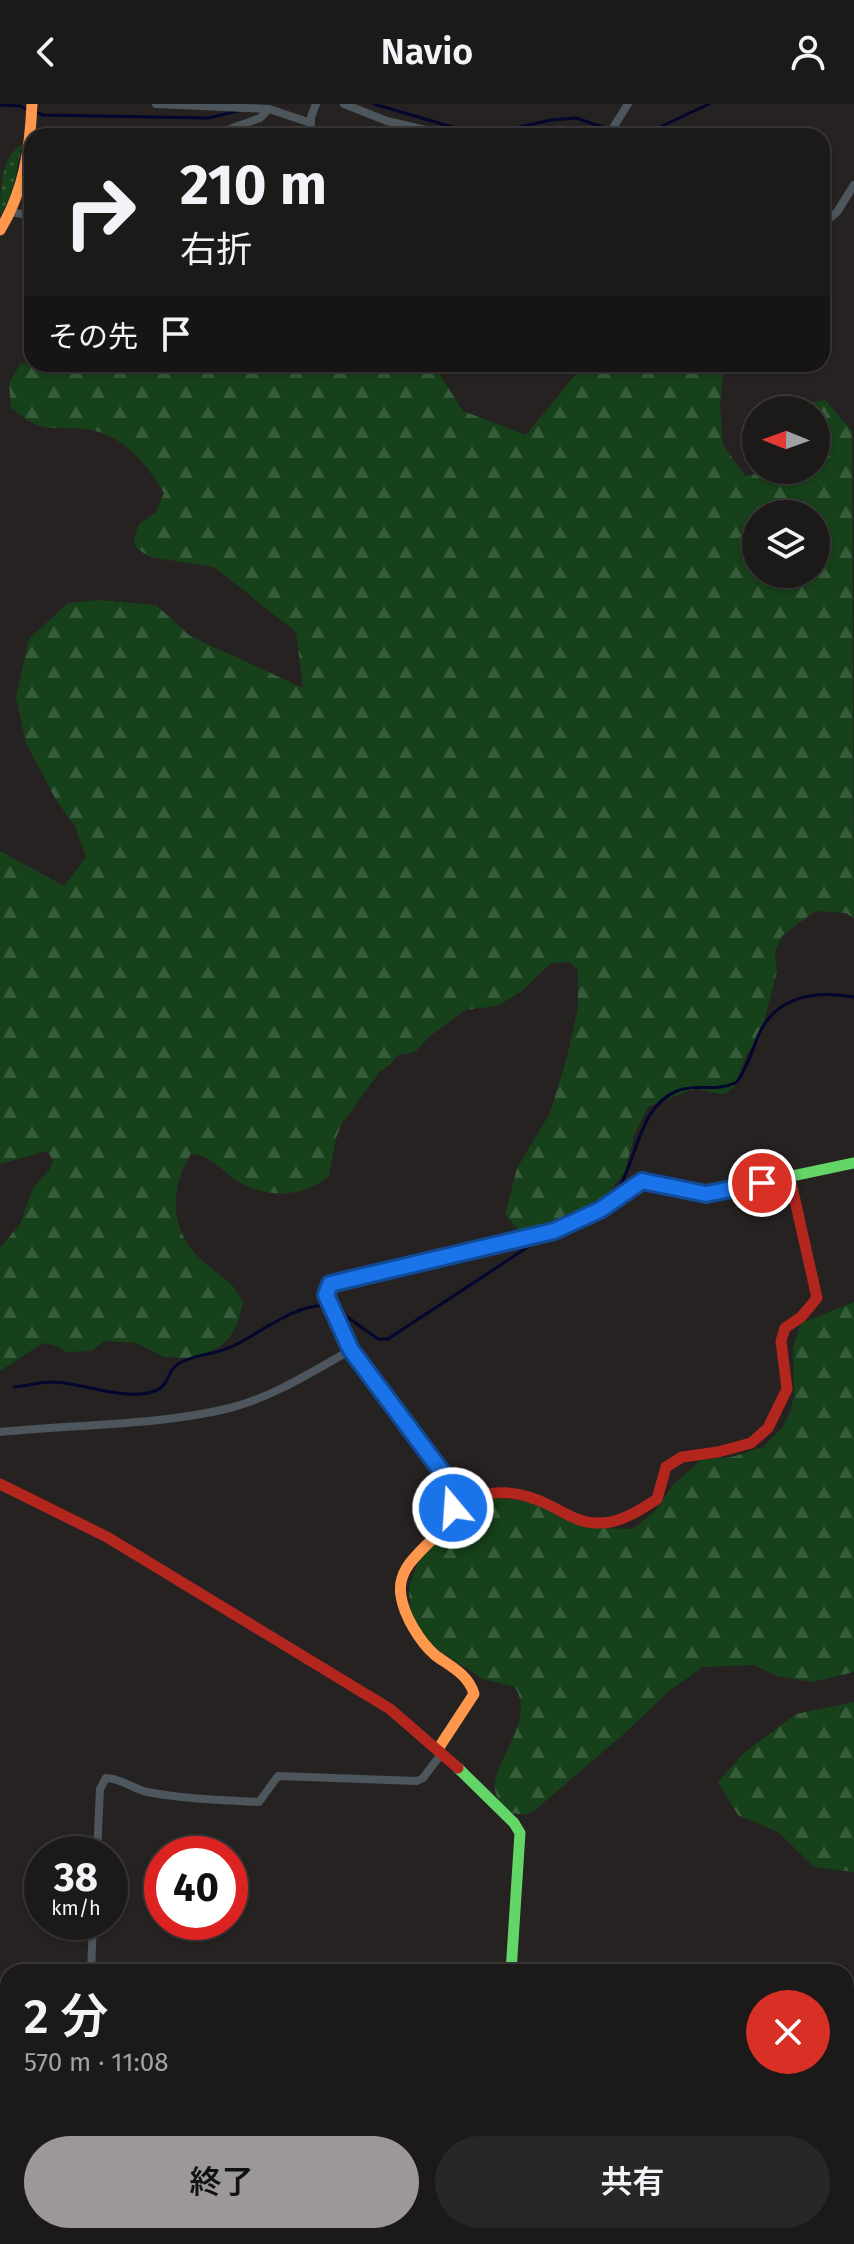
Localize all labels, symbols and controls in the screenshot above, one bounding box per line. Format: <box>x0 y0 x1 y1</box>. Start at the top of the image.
icon: back <box>24 30 68 74</box>
text: Navio <box>381 30 473 74</box>
icon: person <box>786 30 830 74</box>
text: 210 m <box>180 152 327 219</box>
icon: right <box>48 160 152 264</box>
text: 右折 <box>180 228 252 272</box>
icon: arrive <box>154 312 198 356</box>
text: その先 <box>48 319 138 355</box>
north arrow <box>742 396 830 484</box>
map controls <box>742 396 830 588</box>
button: layers <box>742 500 830 588</box>
pin <box>728 1149 796 1217</box>
icon: arrive <box>740 1161 784 1205</box>
position arrow <box>411 1466 495 1550</box>
speed limit sign: 40 <box>144 1836 248 1940</box>
text: 38 <box>54 1854 98 1902</box>
text: km/h <box>51 1896 101 1920</box>
text: 2 分 <box>24 1988 108 2046</box>
button: close <box>746 1990 830 2074</box>
text: 570 m · 11:08 <box>24 2047 169 2078</box>
button: 終了 <box>24 2136 419 2228</box>
button: 共有 <box>435 2136 830 2228</box>

